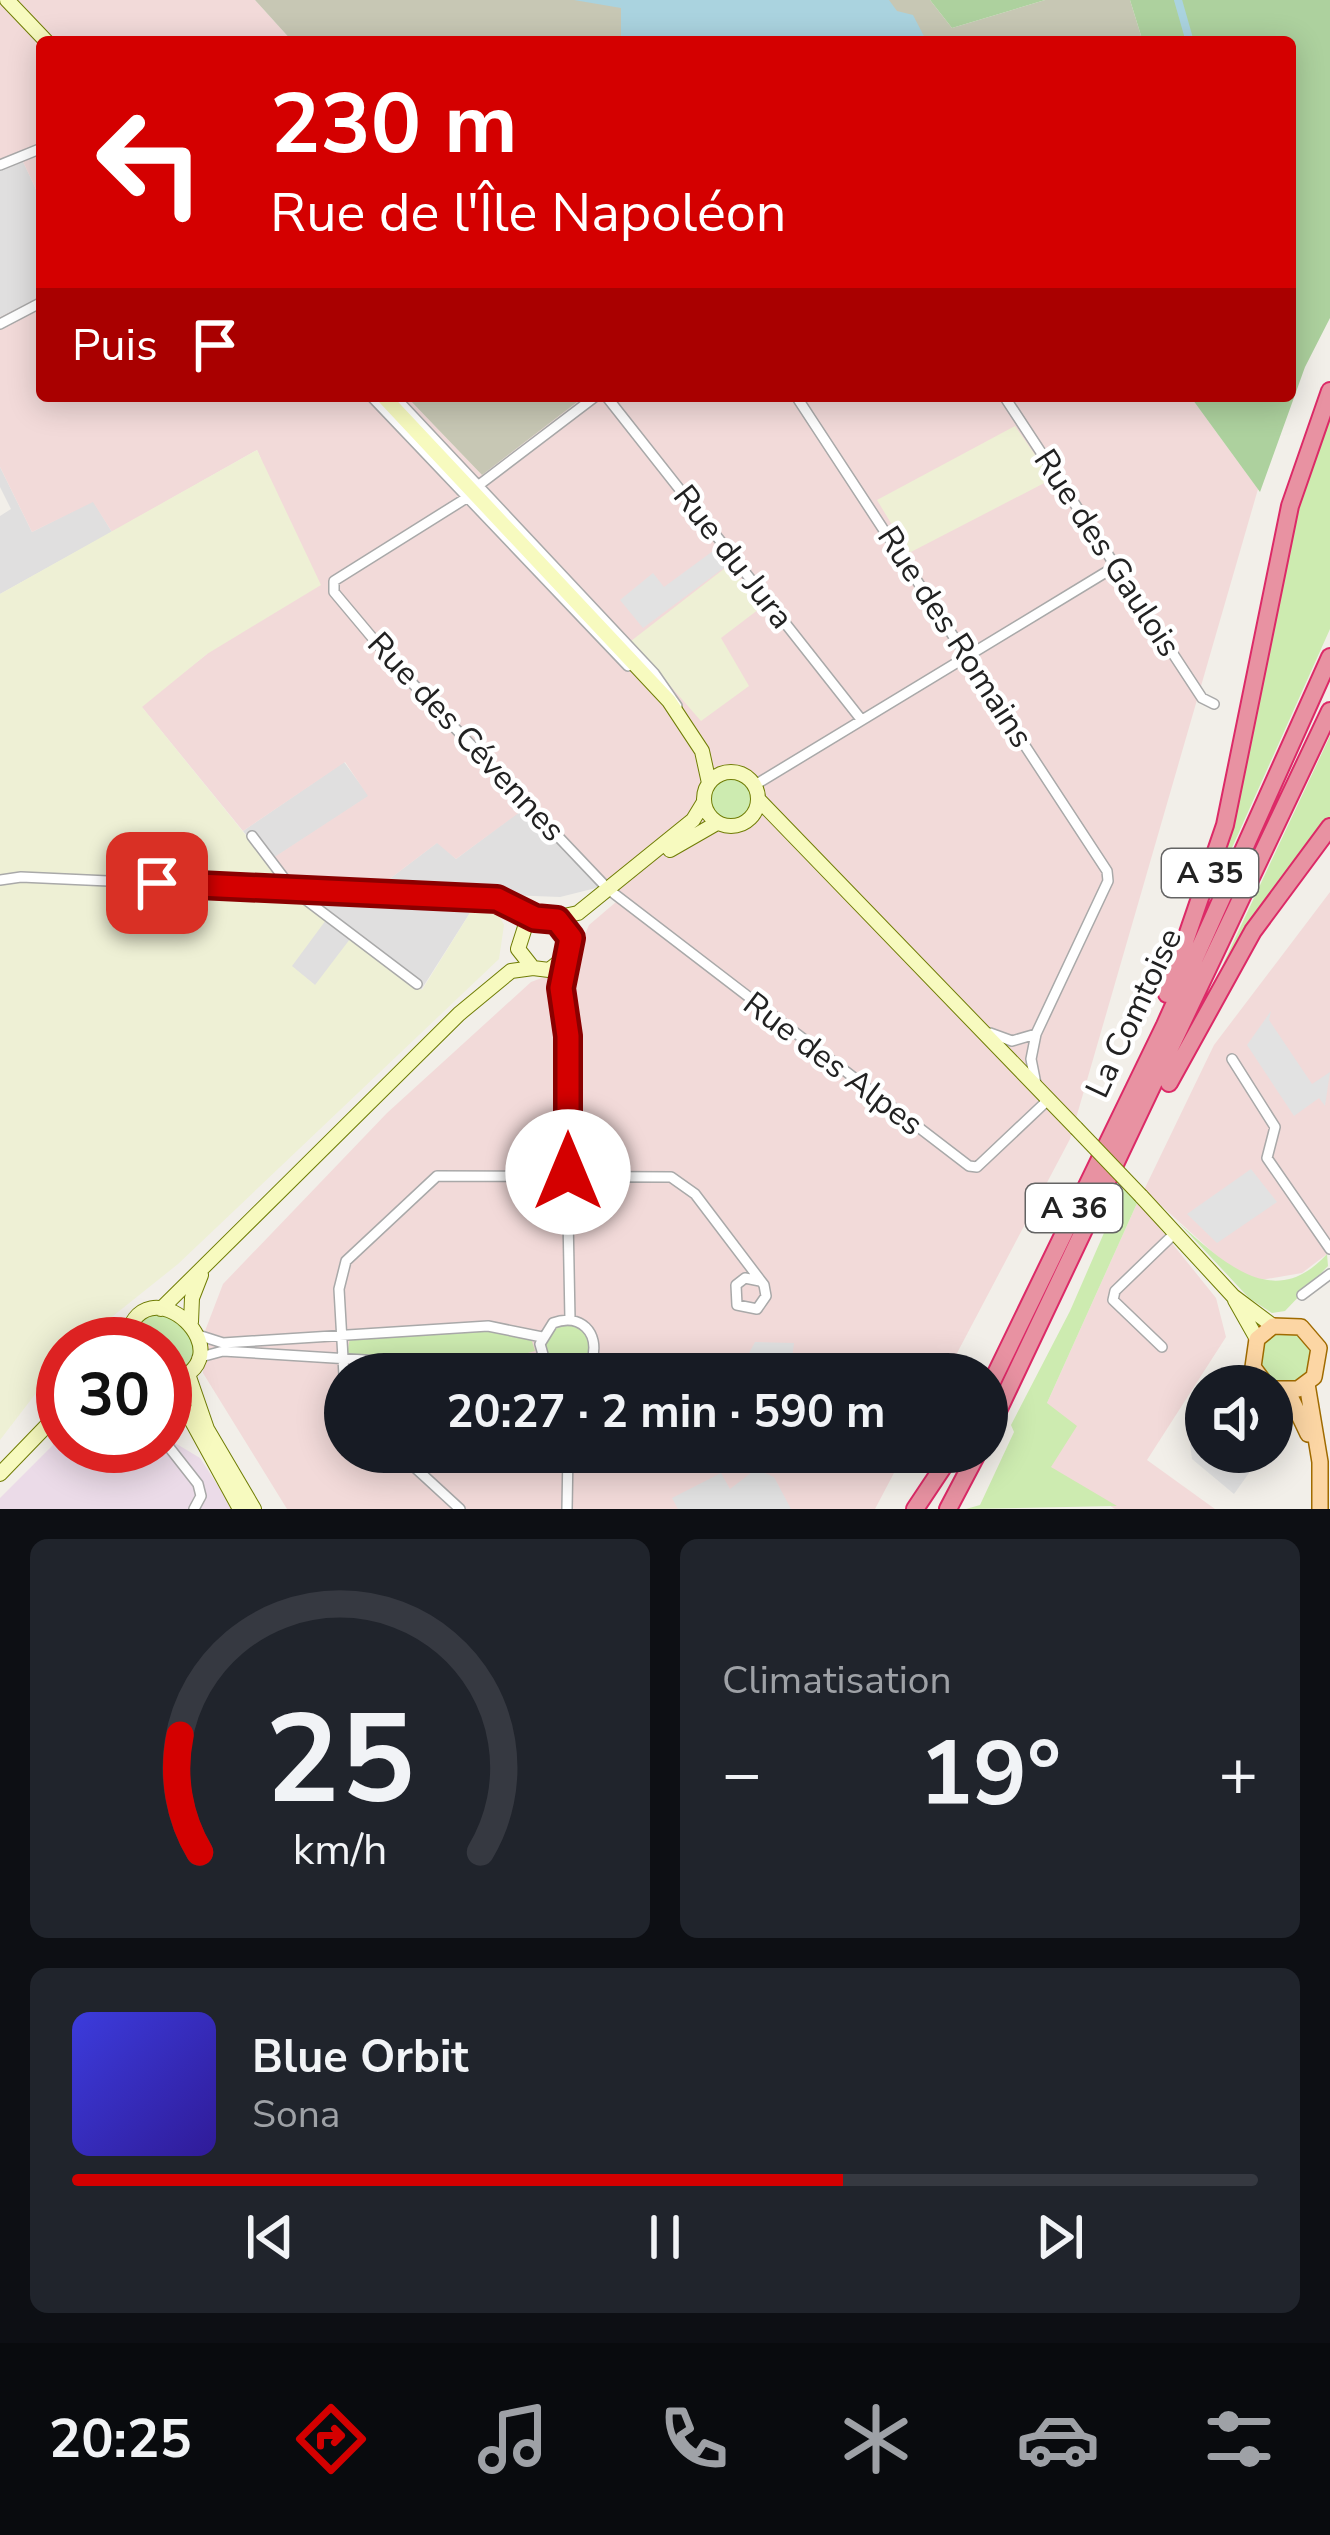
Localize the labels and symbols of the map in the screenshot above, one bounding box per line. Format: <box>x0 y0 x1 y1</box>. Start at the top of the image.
street label: Rue des Gaulois <box>1023 440 1191 666</box>
street label: Rue du Jura <box>663 476 803 638</box>
street label: Rue des Romains <box>866 517 1044 757</box>
street label: Rue des Cévennes <box>357 622 575 852</box>
pin <box>106 832 208 934</box>
road number: A 35 <box>1162 849 1258 897</box>
street label: La Comtoise <box>1075 921 1193 1105</box>
street label: Rue des Alpes <box>734 982 932 1146</box>
position arrow <box>505 1109 631 1235</box>
road number: A 36 <box>1026 1184 1122 1232</box>
speed limit sign: 30 <box>36 1317 192 1473</box>

